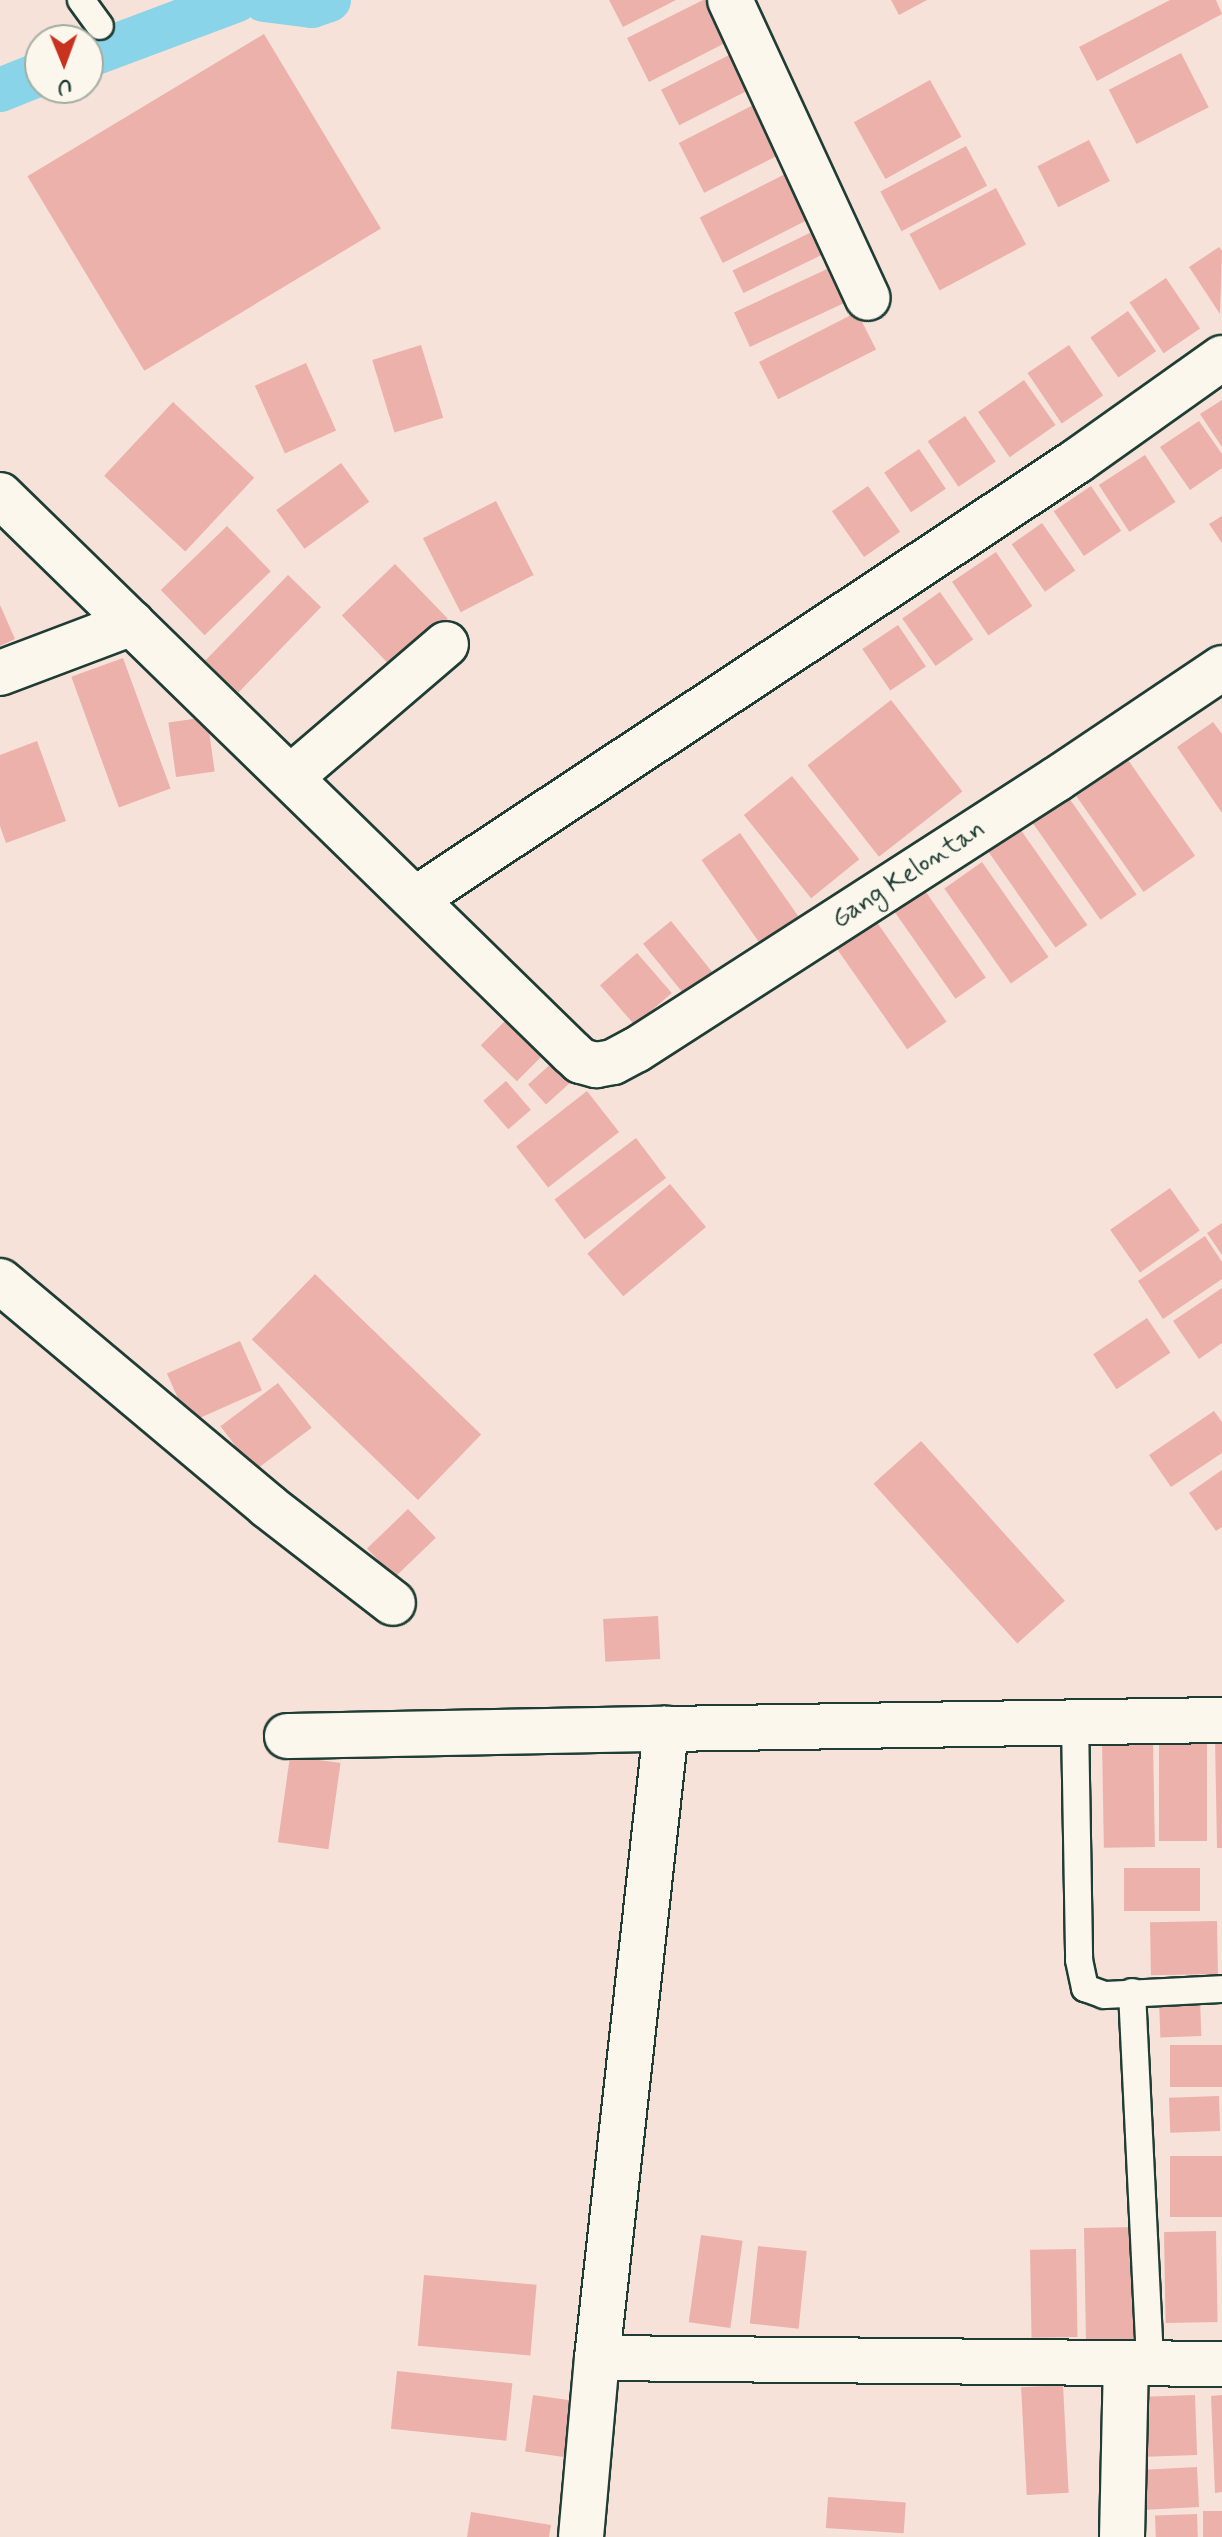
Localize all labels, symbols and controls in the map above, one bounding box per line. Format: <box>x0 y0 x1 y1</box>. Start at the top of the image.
north arrow <box>24 24 104 104</box>
text: U <box>57 72 72 100</box>
street label: Gang Kelontan <box>827 814 991 936</box>

